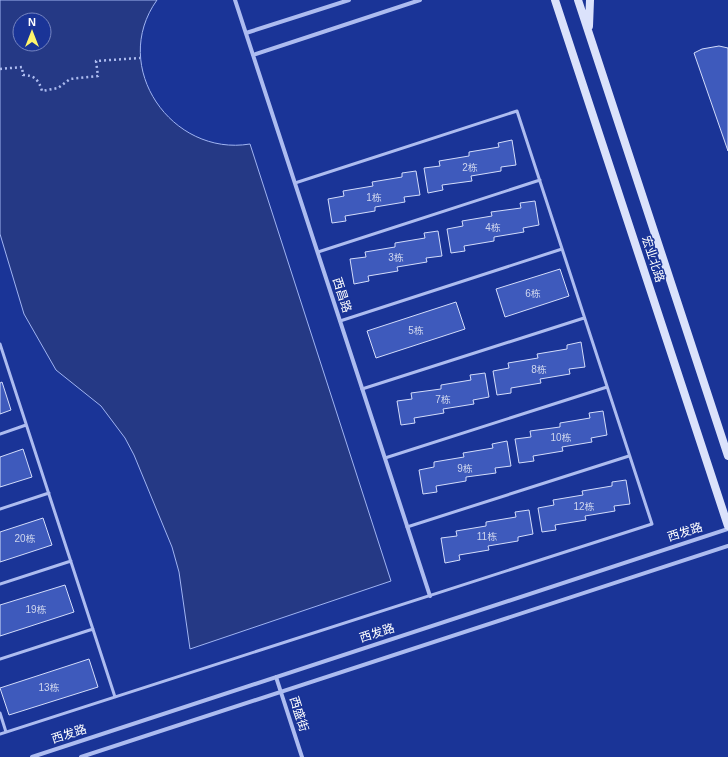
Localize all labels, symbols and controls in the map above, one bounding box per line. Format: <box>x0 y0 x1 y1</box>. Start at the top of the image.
north arrow <box>12 12 52 52</box>
text: N <box>28 16 36 28</box>
house number: 2栋 <box>462 162 478 173</box>
house number: 1栋 <box>366 192 382 203</box>
house number: 4栋 <box>485 222 501 233</box>
street label: 宏业北路 <box>639 234 667 284</box>
house number: 3栋 <box>388 252 404 263</box>
street label: 西昌路 <box>330 276 354 314</box>
house number: 6栋 <box>525 288 541 299</box>
house number: 5栋 <box>408 325 424 336</box>
house number: 8栋 <box>531 364 547 375</box>
house number: 7栋 <box>435 394 451 405</box>
house number: 10栋 <box>550 432 572 443</box>
house number: 9栋 <box>457 463 473 474</box>
house number: 12栋 <box>573 501 595 512</box>
street label: 西发路 <box>666 520 704 544</box>
house number: 11栋 <box>477 531 497 542</box>
house number: 20栋 <box>14 533 36 544</box>
house number: 19栋 <box>25 604 47 615</box>
street label: 西发路 <box>358 621 396 645</box>
house number: 13栋 <box>38 682 60 693</box>
street label: 西盛街 <box>287 695 311 733</box>
street label: 西发路 <box>50 722 88 746</box>

